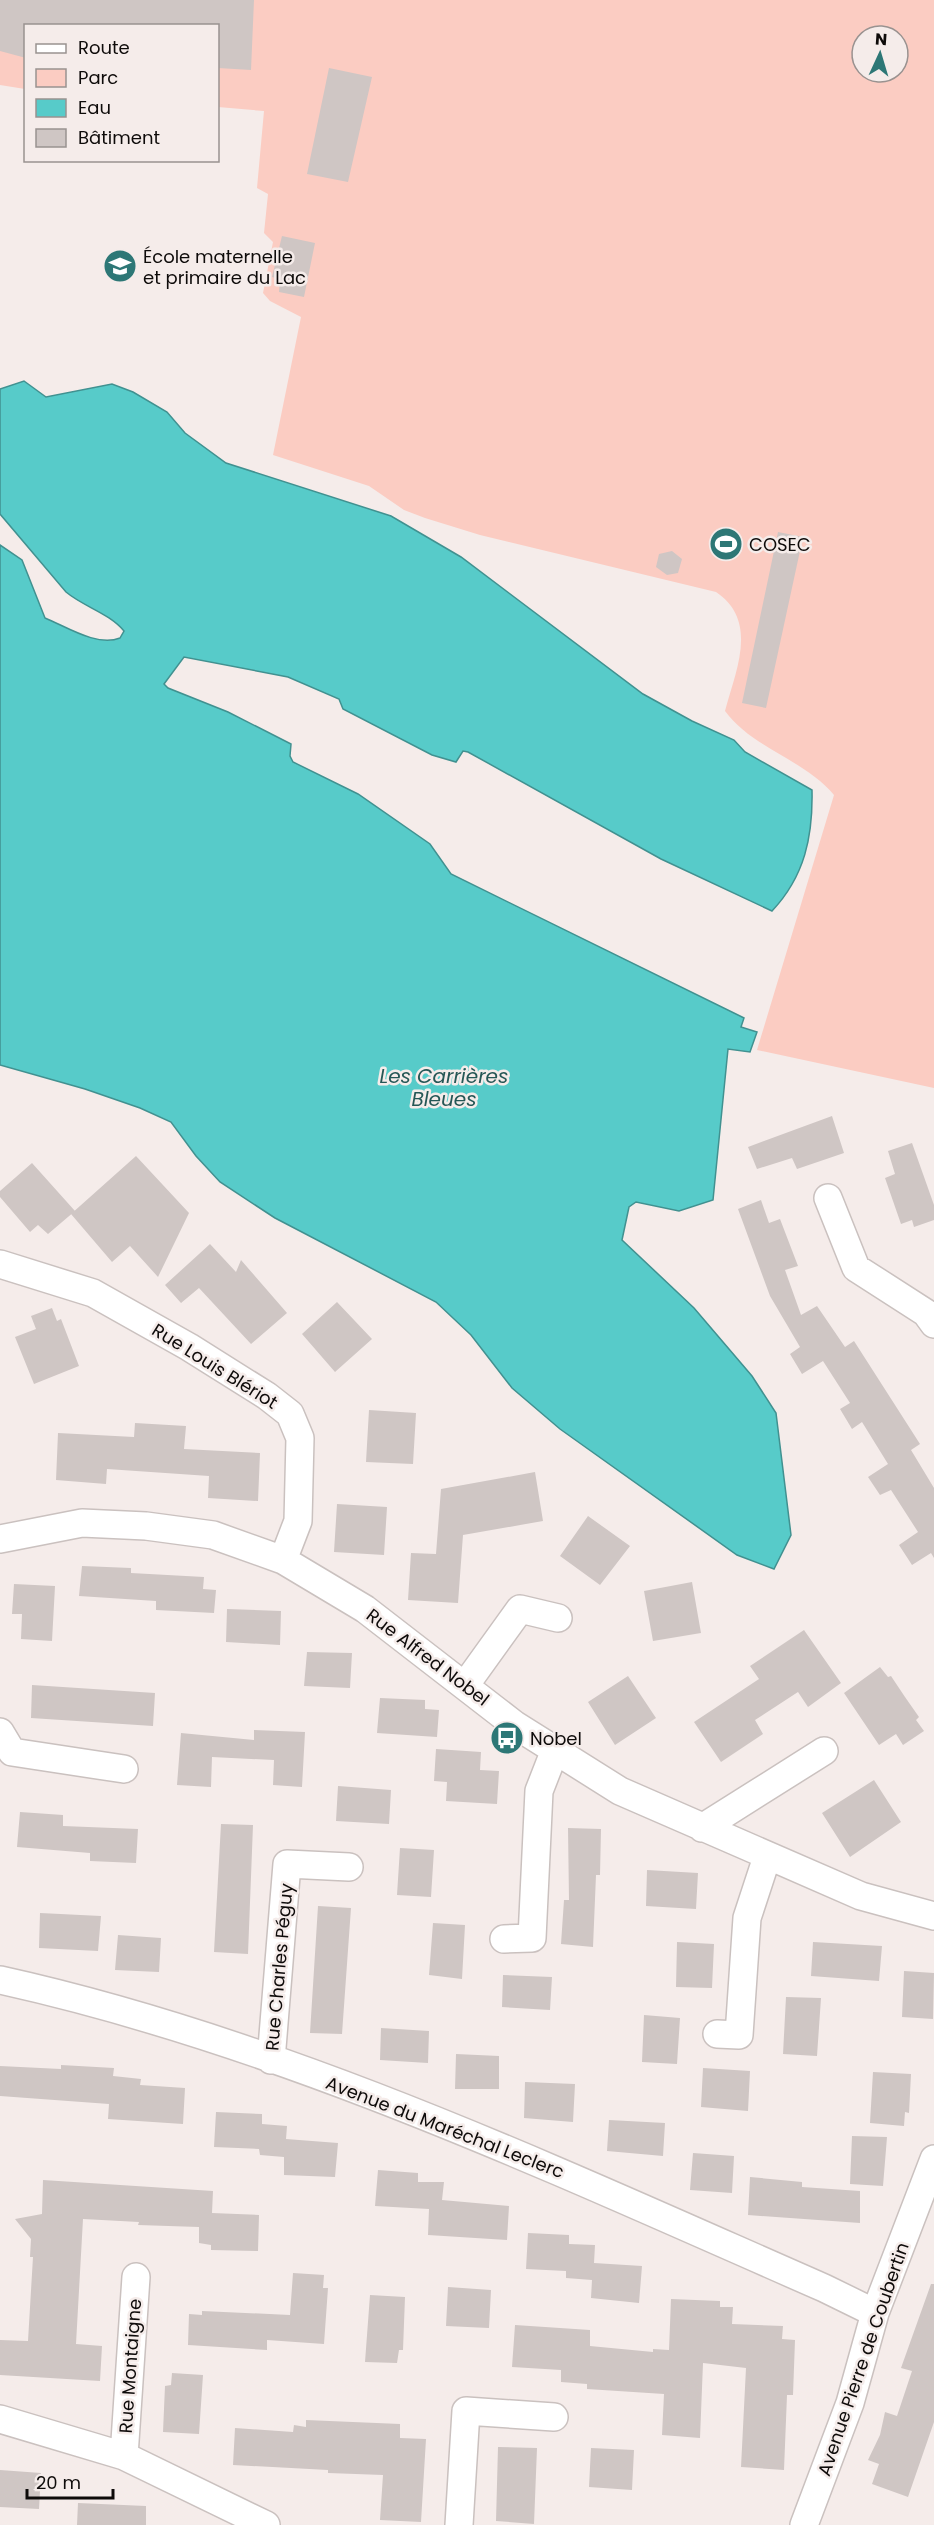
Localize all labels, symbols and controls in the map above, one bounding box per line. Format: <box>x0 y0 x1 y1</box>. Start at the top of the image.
legend <box>24 24 219 162</box>
north arrow <box>850 24 910 84</box>
text: N <box>874 28 888 51</box>
text: Route <box>78 35 130 60</box>
text: Parc <box>78 65 118 90</box>
text: Eau <box>78 95 111 120</box>
text: Bâtiment <box>78 125 160 150</box>
place label: École maternelle et primaire du Lac <box>143 244 306 290</box>
school or university icon: École maternelle et primaire du Lac <box>102 248 138 284</box>
sports icon: COSEC <box>708 526 744 562</box>
place label: COSEC <box>749 532 811 557</box>
water label: Les Carrières Bleues <box>380 1062 508 1113</box>
street label: Rue Louis Blériot <box>147 1317 283 1415</box>
street label: Rue Alfred Nobel <box>361 1603 495 1711</box>
bus stop icon: Nobel <box>489 1720 525 1756</box>
place label: Nobel <box>530 1726 582 1751</box>
street label: Rue Charles Péguy <box>259 1882 299 2052</box>
street label: Avenue du Maréchal Leclerc <box>322 2070 568 2184</box>
street label: Avenue Pierre de Coubertin <box>811 2239 915 2479</box>
street label: Rue Montaigne <box>113 2298 147 2434</box>
scale bar <box>27 2462 112 2500</box>
text: 20 m <box>36 2470 81 2495</box>

